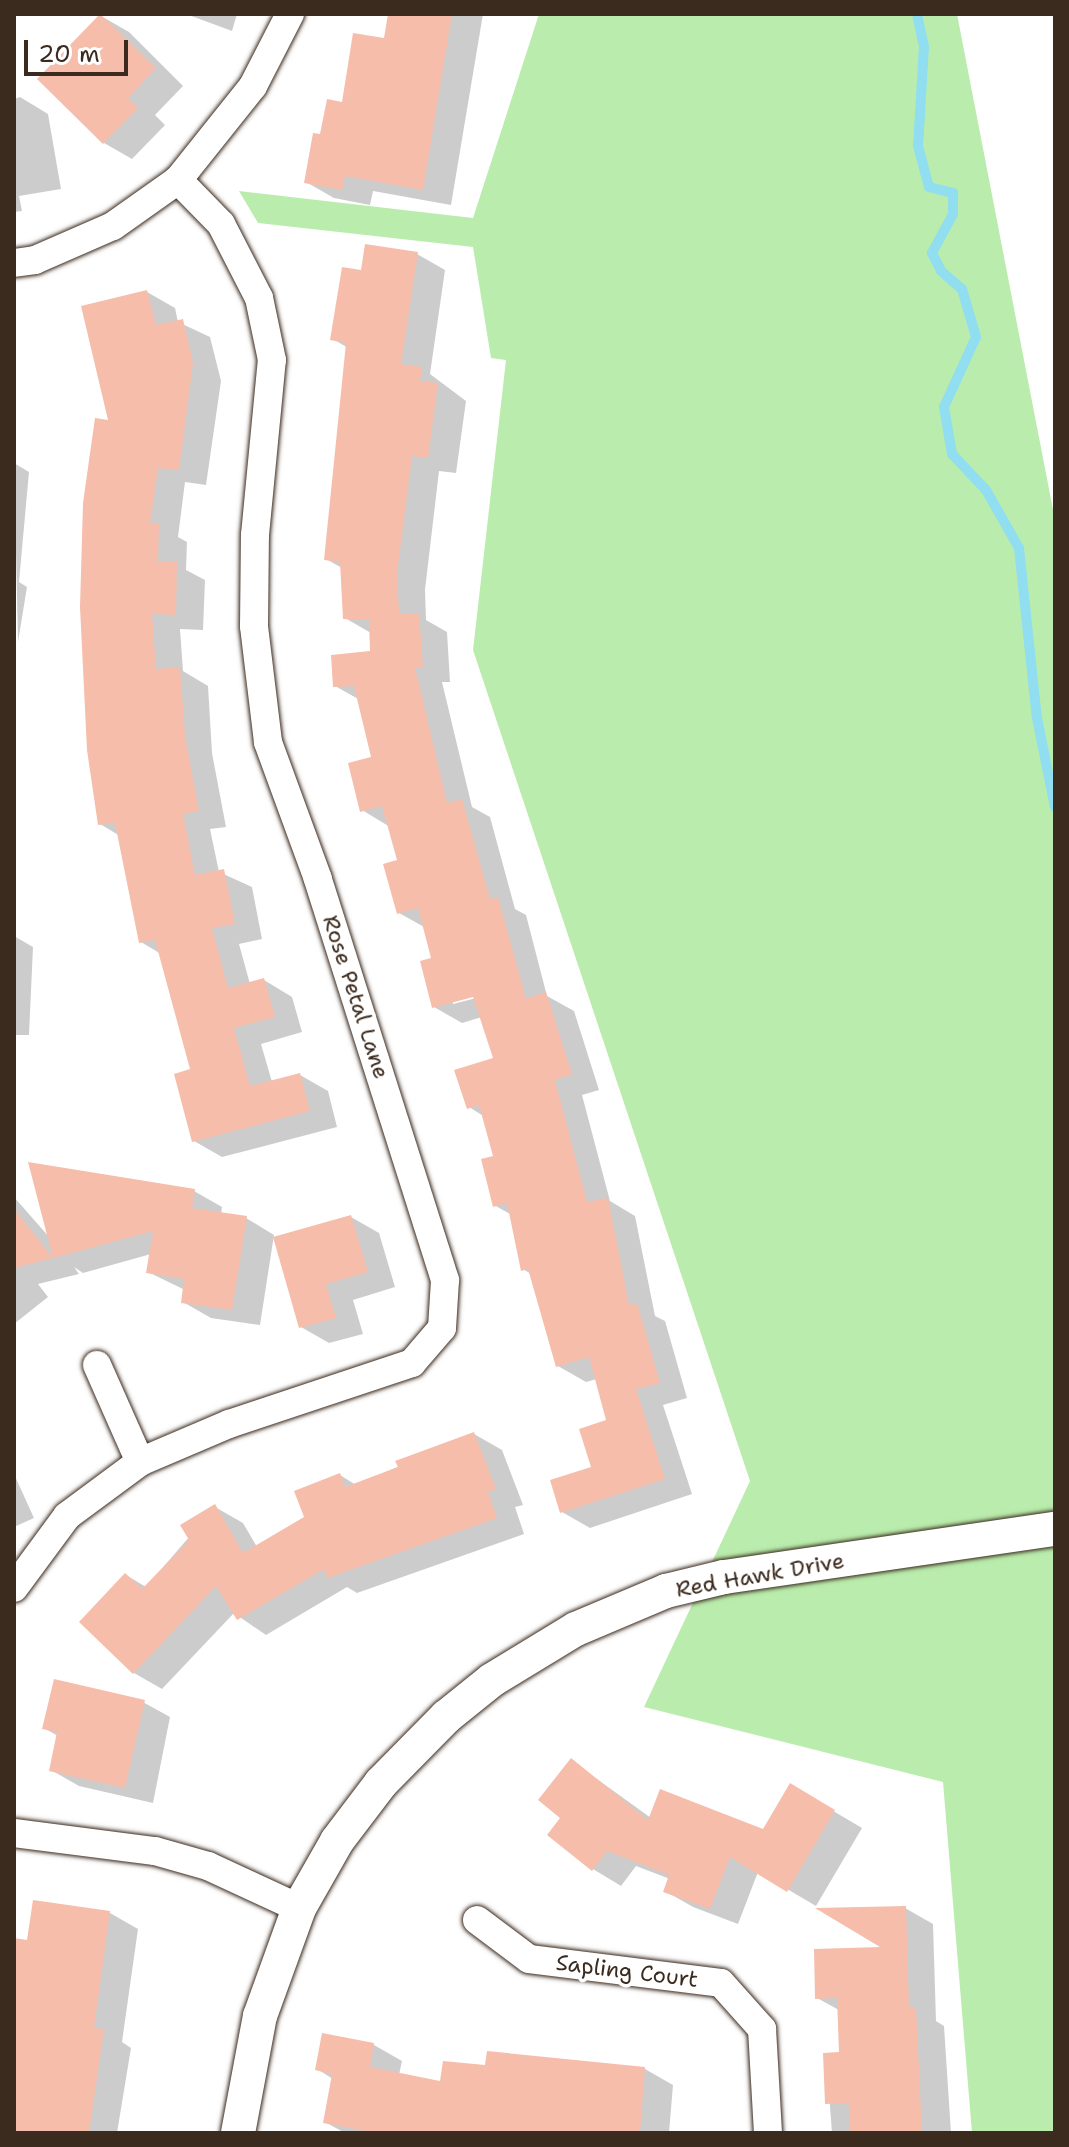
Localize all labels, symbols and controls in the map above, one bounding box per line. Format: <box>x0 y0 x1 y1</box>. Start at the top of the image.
scale bar <box>28 24 132 74</box>
text: 20 m <box>38 38 100 70</box>
street label: Rose Petal Lane <box>317 912 395 1082</box>
street label: Red Hawk Drive <box>674 1547 846 1603</box>
street label: Sapling Court <box>555 1949 699 1993</box>

